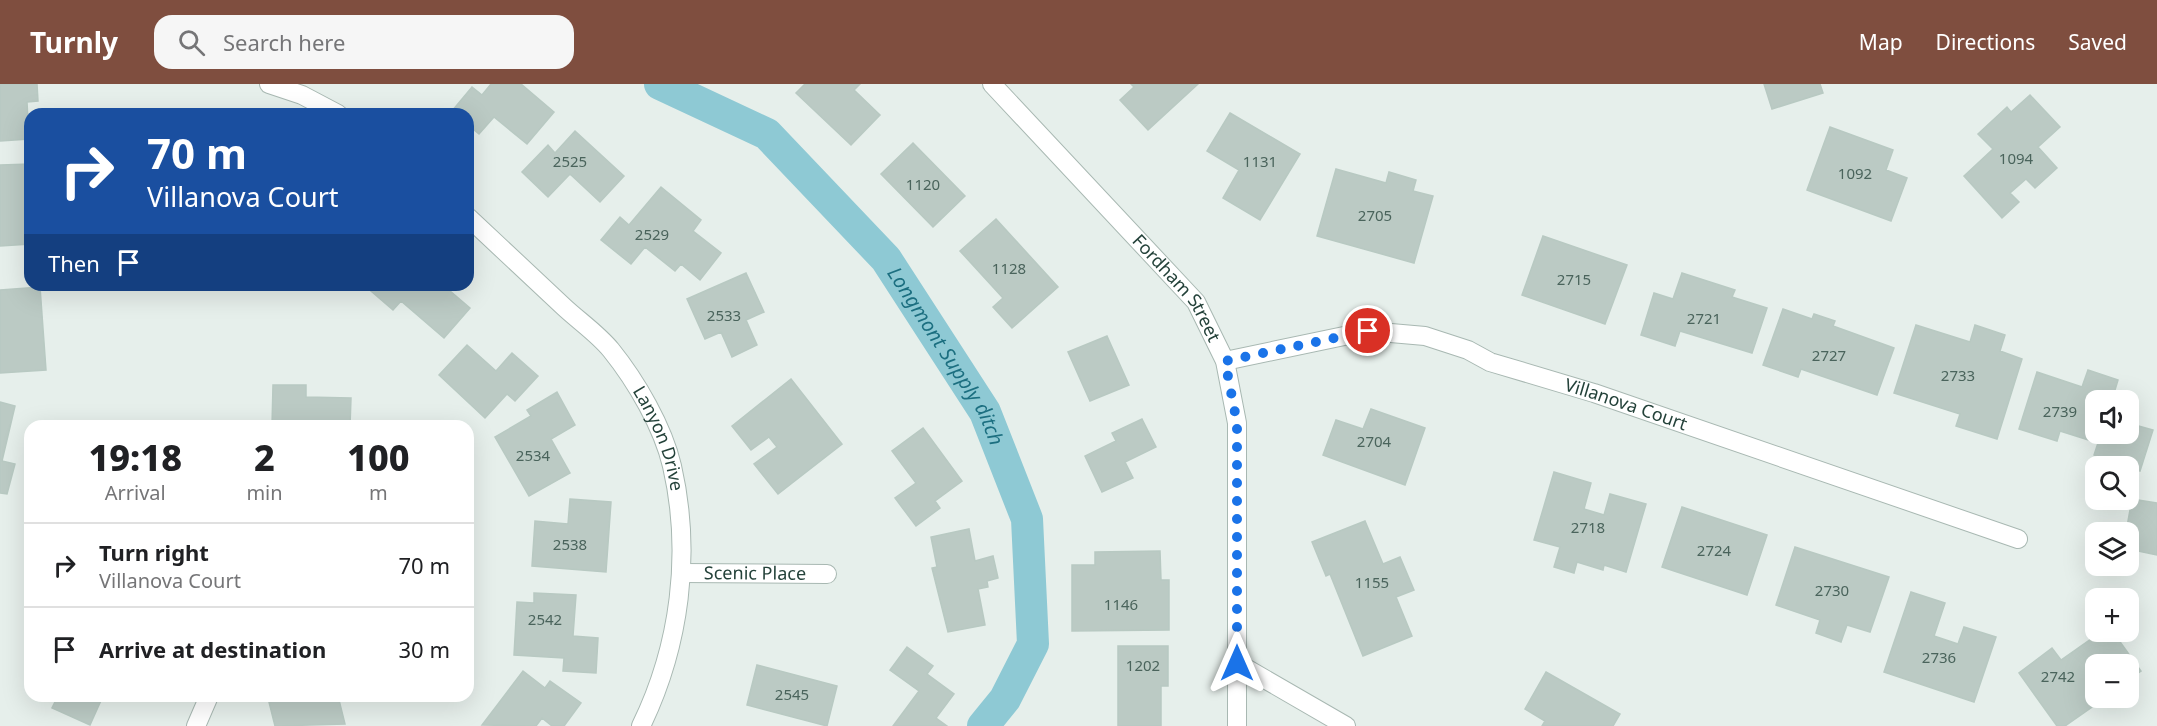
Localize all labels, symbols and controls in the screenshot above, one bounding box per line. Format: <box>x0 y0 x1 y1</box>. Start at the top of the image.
search box <box>154 15 574 69</box>
text: Turnly <box>30 23 118 61</box>
icon: search <box>175 26 208 59</box>
text: Search here <box>223 27 345 57</box>
text: Map <box>1859 28 1903 56</box>
text: Directions <box>1936 28 2035 56</box>
text: Saved <box>2068 28 2127 56</box>
text: 70 m <box>147 124 247 181</box>
icon: right <box>48 132 126 210</box>
house number: 1094 <box>1999 148 2034 168</box>
house number: 2525 <box>553 151 587 171</box>
house number: 1131 <box>1243 151 1277 171</box>
house number: 1092 <box>1838 163 1872 183</box>
house number: 1120 <box>906 174 940 194</box>
text: Villanova Court <box>147 178 339 215</box>
house number: 2705 <box>1358 205 1392 225</box>
house number: 2529 <box>635 224 669 244</box>
street label: Fordham Street <box>1128 229 1227 346</box>
icon: arrive <box>112 246 145 279</box>
text: Then <box>48 248 100 278</box>
house number: 1128 <box>992 258 1026 278</box>
water label: Longmont Supply ditch <box>882 261 1011 449</box>
house number: 2715 <box>1557 269 1591 289</box>
house number: 2533 <box>707 305 741 325</box>
pin <box>1342 305 1393 356</box>
house number: 2721 <box>1687 308 1721 328</box>
icon: arrive <box>1351 314 1384 347</box>
house number: 2727 <box>1812 345 1846 365</box>
house number: 2733 <box>1941 365 1975 385</box>
street label: Villanova Court <box>1562 372 1691 435</box>
street label: Lanyon Drive <box>628 381 690 493</box>
map controls <box>2085 390 2139 708</box>
button: sound <box>2085 390 2139 444</box>
house number: 2739 <box>2043 401 2077 421</box>
house number: 2704 <box>1357 431 1392 451</box>
text: 19:18 <box>88 433 182 482</box>
text: 2 <box>254 433 275 482</box>
text: 100 <box>347 433 410 482</box>
house number: 2534 <box>516 445 551 465</box>
button: search <box>2085 456 2139 510</box>
text: Arrival <box>105 479 166 506</box>
text: min <box>246 479 283 506</box>
text: m <box>369 479 388 506</box>
house number: 2718 <box>1571 517 1605 537</box>
button: layers <box>2085 522 2139 576</box>
house number: 2538 <box>553 534 587 554</box>
text: Turn right <box>99 537 209 567</box>
house number: 2724 <box>1697 540 1732 560</box>
icon: right <box>48 549 81 582</box>
text: 70 m <box>399 550 450 580</box>
street label: Scenic Place <box>704 560 806 585</box>
text: Villanova Court <box>99 567 241 594</box>
house number: 1155 <box>1355 572 1389 592</box>
house number: 2730 <box>1815 580 1849 600</box>
button: + <box>2085 588 2139 642</box>
house number: 1146 <box>1104 594 1138 614</box>
house number: 2542 <box>528 609 562 629</box>
position arrow <box>1205 631 1269 695</box>
icon: arrive <box>48 633 81 666</box>
text: Arrive at destination <box>99 634 326 664</box>
text: 30 m <box>399 634 450 664</box>
house number: 2736 <box>1922 647 1956 667</box>
button: − <box>2085 654 2139 708</box>
house number: 1202 <box>1126 655 1160 675</box>
house number: 2742 <box>2041 666 2075 686</box>
house number: 2545 <box>775 684 809 704</box>

